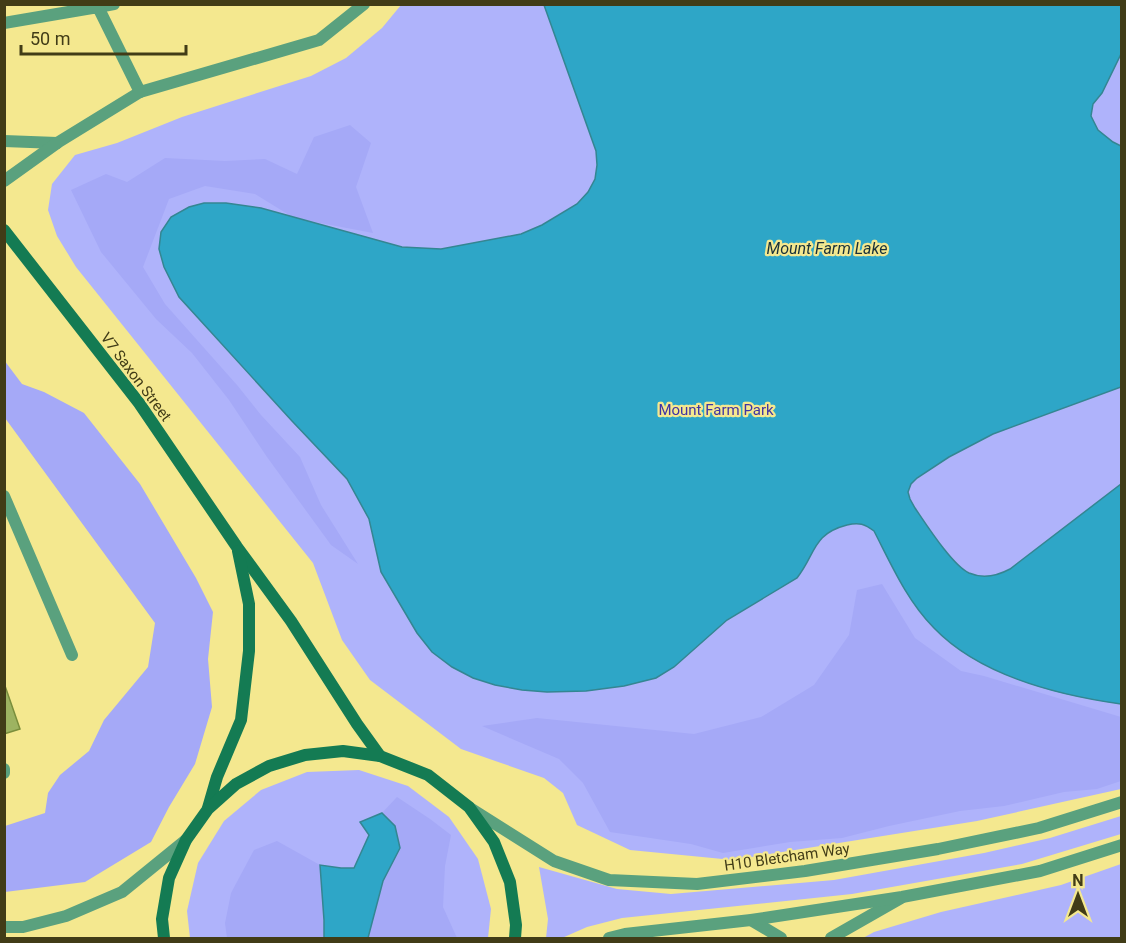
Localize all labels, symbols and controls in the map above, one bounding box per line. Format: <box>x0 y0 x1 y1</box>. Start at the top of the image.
scale bar <box>21 18 186 56</box>
text: 50 m <box>30 28 70 49</box>
water label: Mount Farm Lake <box>767 239 887 258</box>
street label: V7 Saxon Street <box>97 329 175 425</box>
park label: Mount Farm Park <box>658 401 774 419</box>
street label: H10 Bletcham Way <box>723 839 851 875</box>
north arrow <box>1048 865 1108 925</box>
text: N <box>1072 871 1084 890</box>

